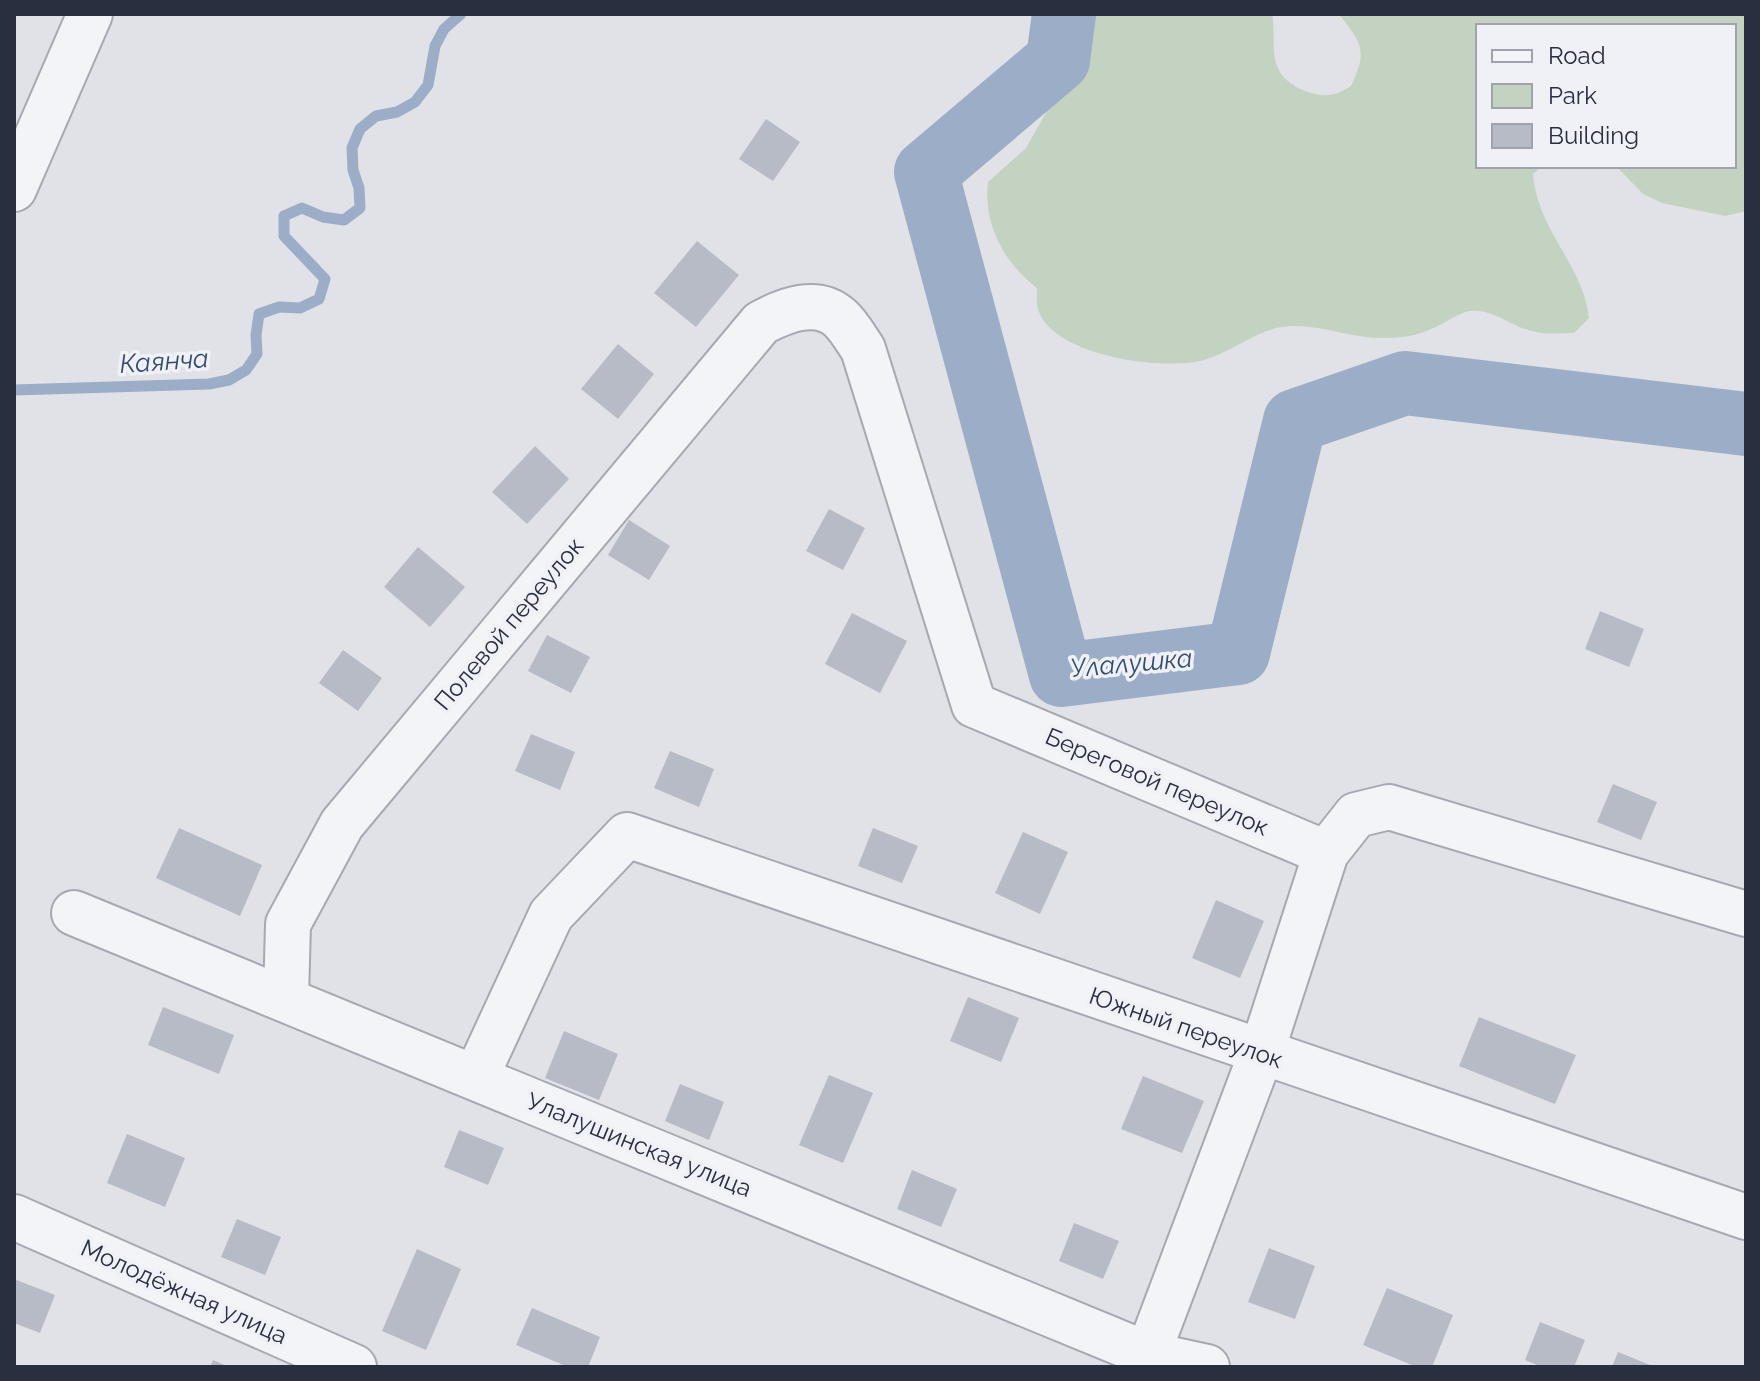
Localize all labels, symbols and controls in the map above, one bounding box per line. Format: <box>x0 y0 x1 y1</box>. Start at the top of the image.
legend <box>1476 24 1736 168</box>
text: Road <box>1548 41 1606 70</box>
text: Park <box>1548 81 1597 110</box>
text: Building <box>1548 121 1639 150</box>
water label: Каянча <box>119 343 209 379</box>
street label: Полевой переулок <box>428 531 589 716</box>
water label: Улалушка <box>1069 643 1193 683</box>
street label: Береговой переулок <box>1041 721 1273 842</box>
street label: Южный переулок <box>1086 981 1287 1074</box>
street label: Улалушинская улица <box>522 1086 756 1203</box>
street label: Молодёжная улица <box>77 1233 292 1350</box>

